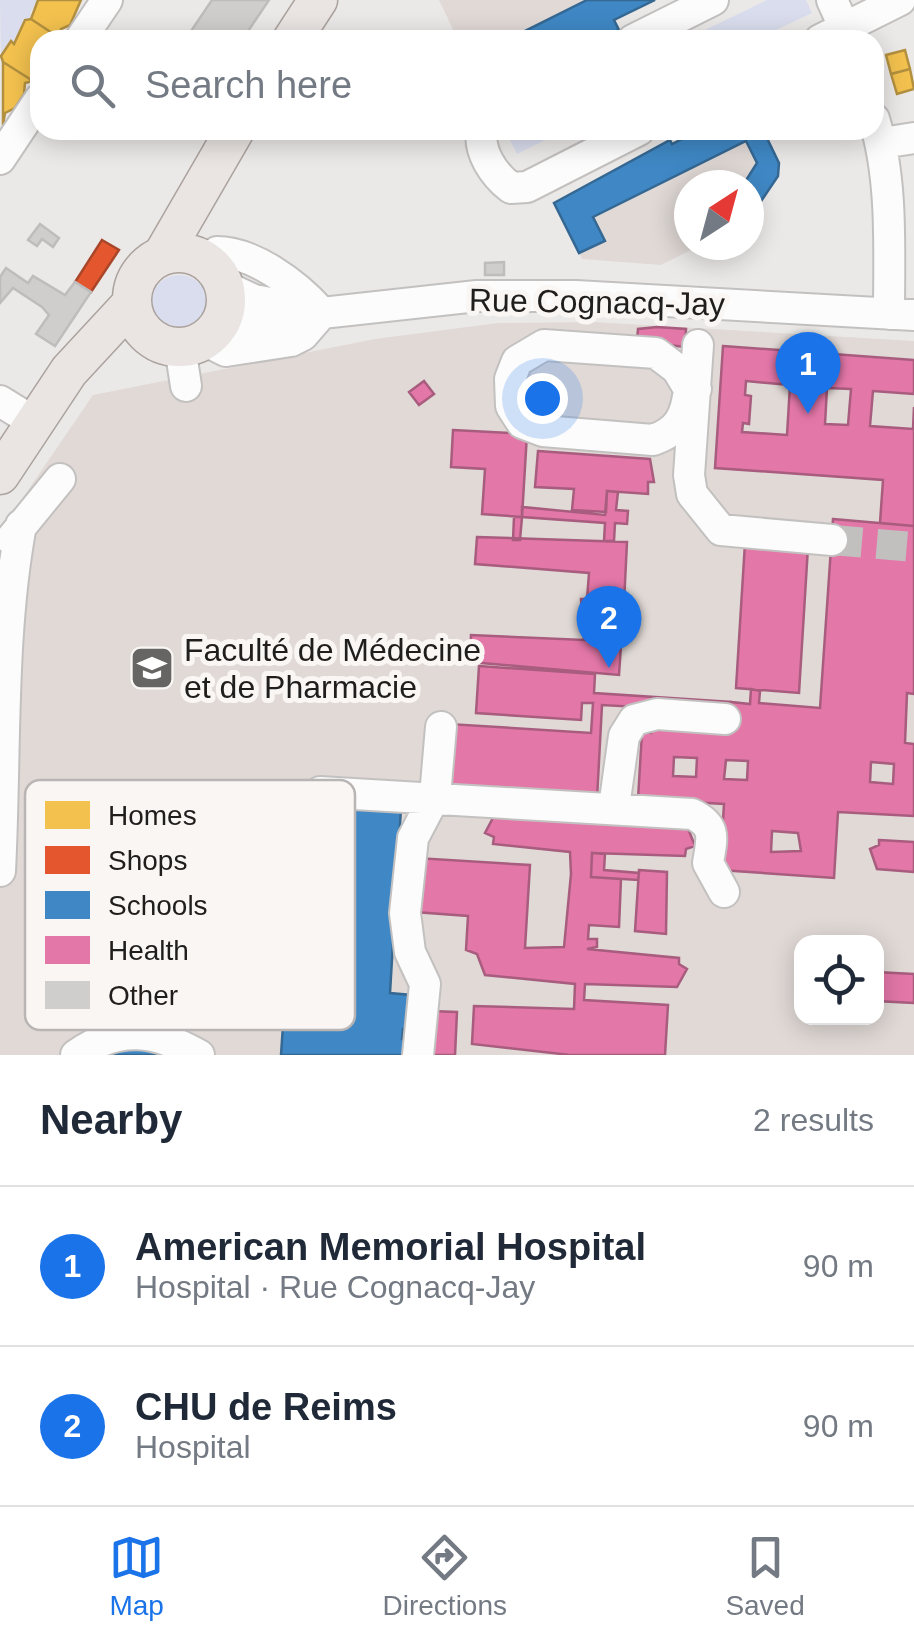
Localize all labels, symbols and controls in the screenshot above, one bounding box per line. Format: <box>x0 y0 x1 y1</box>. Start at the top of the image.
search box <box>30 30 884 140</box>
icon: search <box>65 58 120 113</box>
text: Search here <box>145 64 352 106</box>
north arrow <box>674 170 764 260</box>
street label: Rue Cognacq-Jay <box>469 282 725 322</box>
pin: 1 <box>776 332 840 414</box>
your location <box>517 373 568 424</box>
pin: 2 <box>576 586 642 668</box>
place label: Faculté de Médecine et de Pharmacie <box>184 632 481 705</box>
school or university icon: Faculté de Médecine et de Pharmacie <box>129 645 175 691</box>
legend <box>25 780 355 1030</box>
text: Homes <box>108 800 197 831</box>
text: Shops <box>108 845 187 876</box>
text: Schools <box>108 890 208 921</box>
text: Health <box>108 935 189 966</box>
map controls <box>794 935 884 1025</box>
button: locate <box>794 935 884 1025</box>
text: Other <box>108 980 178 1011</box>
text: Nearby <box>40 1096 182 1143</box>
text: 2 results <box>753 1102 874 1138</box>
text: American Memorial Hospital <box>135 1226 646 1268</box>
text: 1 <box>64 1248 81 1284</box>
text: 90 m <box>803 1248 874 1284</box>
text: Hospital · Rue Cognacq-Jay <box>135 1269 535 1305</box>
text: CHU de Reims <box>135 1386 397 1428</box>
text: 2 <box>64 1408 81 1444</box>
text: 90 m <box>803 1408 874 1444</box>
text: Hospital <box>135 1429 251 1465</box>
tab: Map <box>109 1530 164 1622</box>
tab: Directions <box>383 1530 507 1622</box>
tab: Saved <box>725 1530 805 1622</box>

